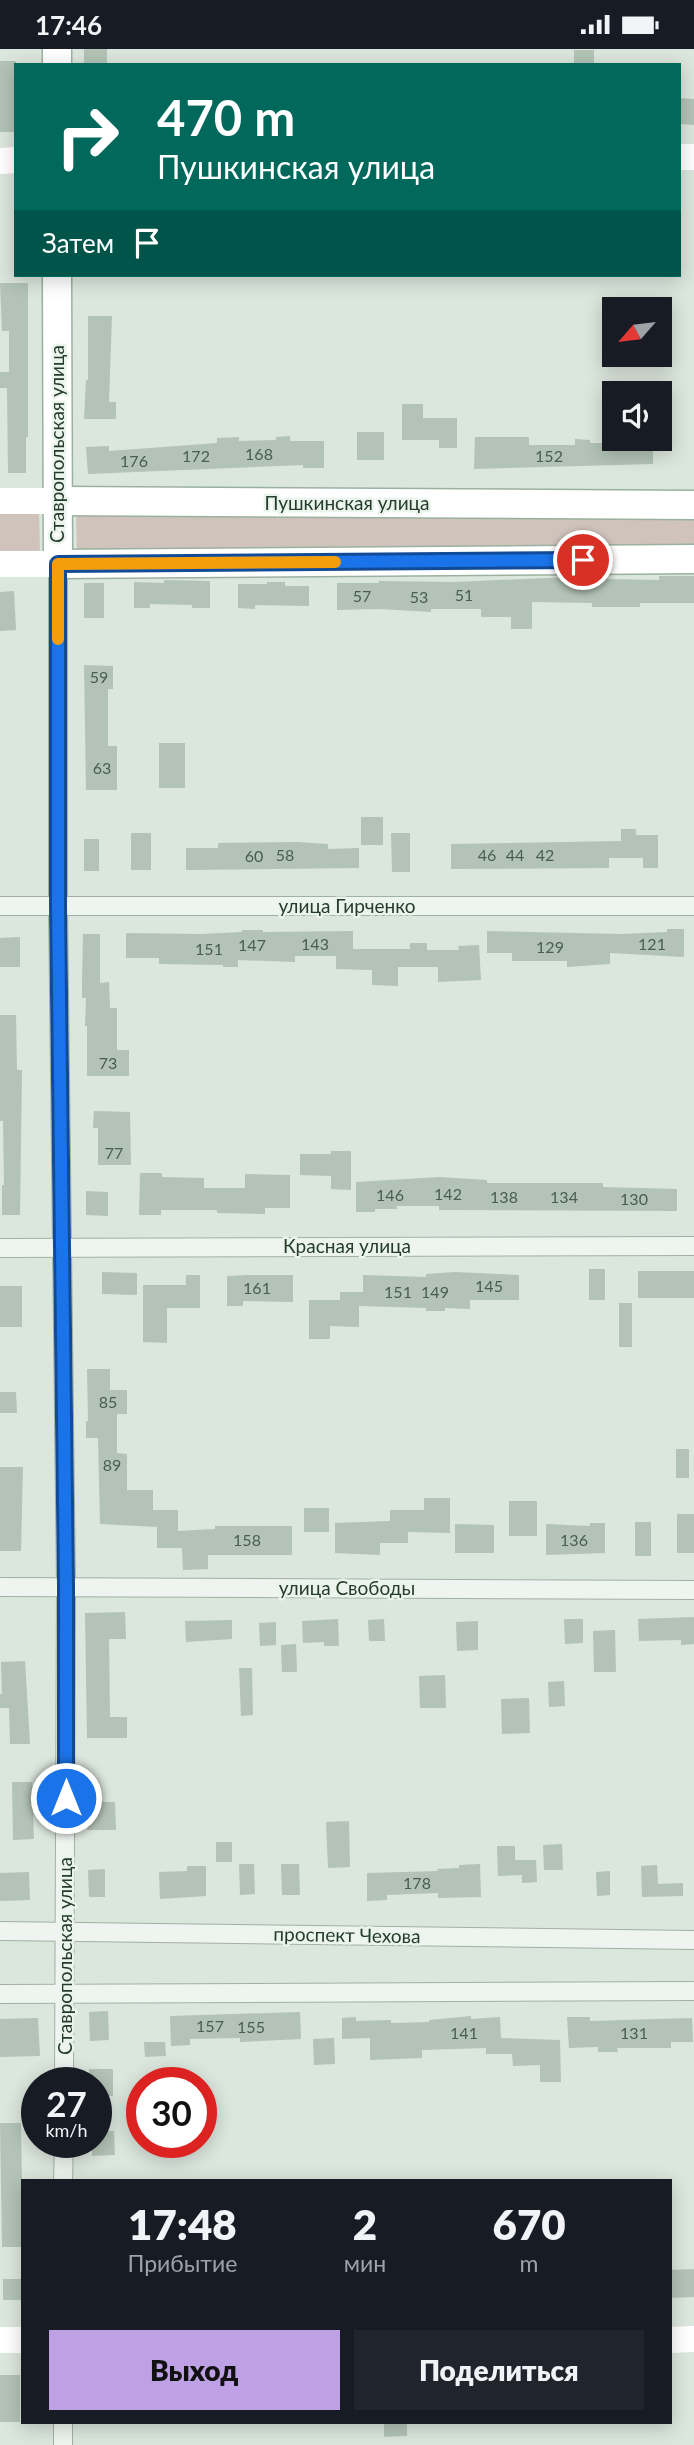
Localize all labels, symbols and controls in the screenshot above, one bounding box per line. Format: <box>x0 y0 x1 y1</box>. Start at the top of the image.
text: 17:46 <box>35 9 102 41</box>
text: 470 m <box>157 88 295 146</box>
icon: right <box>42 91 133 182</box>
text: Пушкинская улица <box>157 147 435 186</box>
icon: arrive <box>128 224 166 262</box>
text: Затем <box>42 227 114 259</box>
north arrow <box>602 297 672 367</box>
map controls <box>602 297 672 451</box>
street label: Ставропольская улица <box>45 345 68 543</box>
button: sound <box>602 381 672 451</box>
house number: 168 <box>245 444 273 463</box>
house number: 172 <box>182 446 210 465</box>
house number: 152 <box>535 446 563 465</box>
house number: 176 <box>120 451 148 470</box>
street label: Пушкинская улица <box>264 491 430 514</box>
pin <box>553 530 613 590</box>
icon: arrive <box>564 541 602 579</box>
house number: 51 <box>455 585 473 604</box>
house number: 57 <box>353 586 371 605</box>
house number: 53 <box>410 587 428 606</box>
house number: 59 <box>90 667 108 686</box>
house number: 63 <box>93 758 111 777</box>
house number: 58 <box>276 845 294 864</box>
house number: 46 <box>478 845 496 864</box>
house number: 44 <box>506 845 524 864</box>
house number: 42 <box>536 845 554 864</box>
house number: 60 <box>245 846 263 865</box>
street label: улица Гирченко <box>278 894 416 917</box>
house number: 143 <box>301 934 329 953</box>
house number: 121 <box>638 934 666 953</box>
house number: 147 <box>238 935 266 954</box>
house number: 129 <box>536 937 564 956</box>
house number: 151 <box>195 939 223 958</box>
house number: 73 <box>99 1053 117 1072</box>
house number: 77 <box>105 1143 123 1162</box>
house number: 142 <box>434 1184 462 1203</box>
house number: 146 <box>376 1185 404 1204</box>
house number: 138 <box>490 1187 518 1206</box>
house number: 134 <box>550 1187 578 1206</box>
house number: 130 <box>620 1189 648 1208</box>
street label: Красная улица <box>283 1234 411 1257</box>
house number: 145 <box>475 1276 503 1295</box>
house number: 161 <box>243 1278 271 1297</box>
house number: 151 <box>384 1282 412 1301</box>
house number: 149 <box>421 1282 449 1301</box>
house number: 85 <box>99 1392 117 1411</box>
house number: 89 <box>103 1455 121 1474</box>
house number: 158 <box>233 1530 261 1549</box>
house number: 136 <box>560 1530 588 1549</box>
street label: улица Свободы <box>279 1576 415 1599</box>
position arrow <box>29 1761 103 1835</box>
street label: Ставропольская улица <box>53 1857 76 2055</box>
house number: 178 <box>403 1873 431 1892</box>
street label: проспект Чехова <box>273 1922 421 1947</box>
house number: 157 <box>196 2016 224 2035</box>
house number: 155 <box>237 2017 265 2036</box>
house number: 141 <box>450 2023 478 2042</box>
house number: 131 <box>620 2023 648 2042</box>
speed limit sign: 30 <box>126 2067 217 2158</box>
text: 27 <box>46 2082 87 2124</box>
text: km/h <box>45 2119 88 2141</box>
text: 17:48 <box>128 2199 237 2249</box>
text: 2 <box>353 2199 377 2249</box>
text: 670 <box>493 2199 566 2249</box>
text: Прибытие <box>127 2249 237 2277</box>
text: мин <box>344 2249 386 2277</box>
text: m <box>520 2249 539 2277</box>
button: Выход <box>49 2330 340 2410</box>
button: Поделиться <box>354 2330 644 2410</box>

